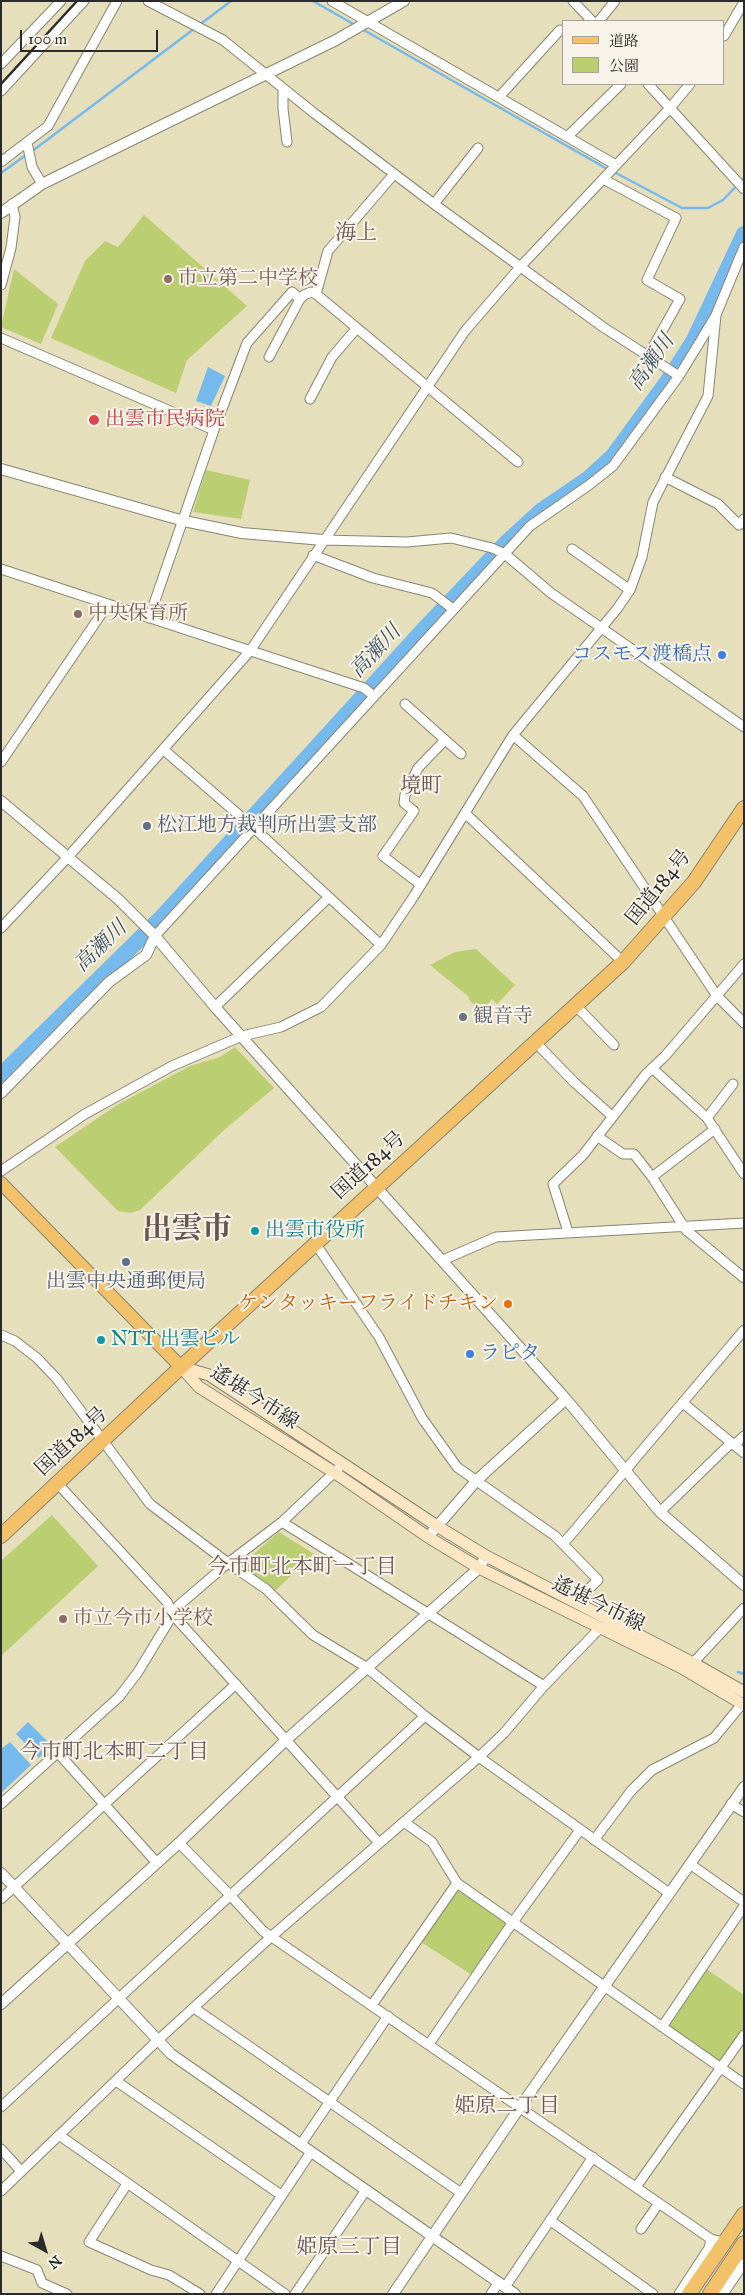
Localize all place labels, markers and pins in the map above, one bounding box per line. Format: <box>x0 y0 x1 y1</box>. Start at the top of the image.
place label: 市立第二中学校 <box>178 267 318 291</box>
marker: 市立第二中学校 <box>162 273 174 285</box>
place label: 出雲市民病院 <box>105 408 225 432</box>
marker: 出雲市民病院 <box>87 413 101 427</box>
place label: 中央保育所 <box>88 602 188 626</box>
marker: 中央保育所 <box>72 608 84 620</box>
place label: コスモス渡橋点 <box>572 643 712 667</box>
marker: コスモス渡橋点 <box>716 649 728 661</box>
place label: 松江地方裁判所出雲支部 <box>157 814 377 838</box>
marker: 松江地方裁判所出雲支部 <box>141 820 153 832</box>
place label: 観音寺 <box>473 1005 533 1029</box>
marker: 観音寺 <box>457 1011 469 1023</box>
place label: 出雲市役所 <box>265 1219 365 1243</box>
marker: 出雲市役所 <box>249 1225 261 1237</box>
marker: 出雲中央通郵便局 <box>120 1256 132 1268</box>
place label: 出雲中央通郵便局 <box>46 1270 206 1294</box>
place label: ケンタッキーフライドチキン <box>238 1292 498 1316</box>
marker: ケンタッキーフライドチキン <box>502 1298 514 1310</box>
place label: NTT 出雲ビル <box>111 1328 240 1352</box>
marker: NTT 出雲ビル <box>95 1334 107 1346</box>
place label: ラピタ <box>480 1342 540 1366</box>
marker: ラピタ <box>464 1348 476 1360</box>
place label: 市立今市小学校 <box>73 1607 213 1631</box>
marker: 市立今市小学校 <box>57 1613 69 1625</box>

